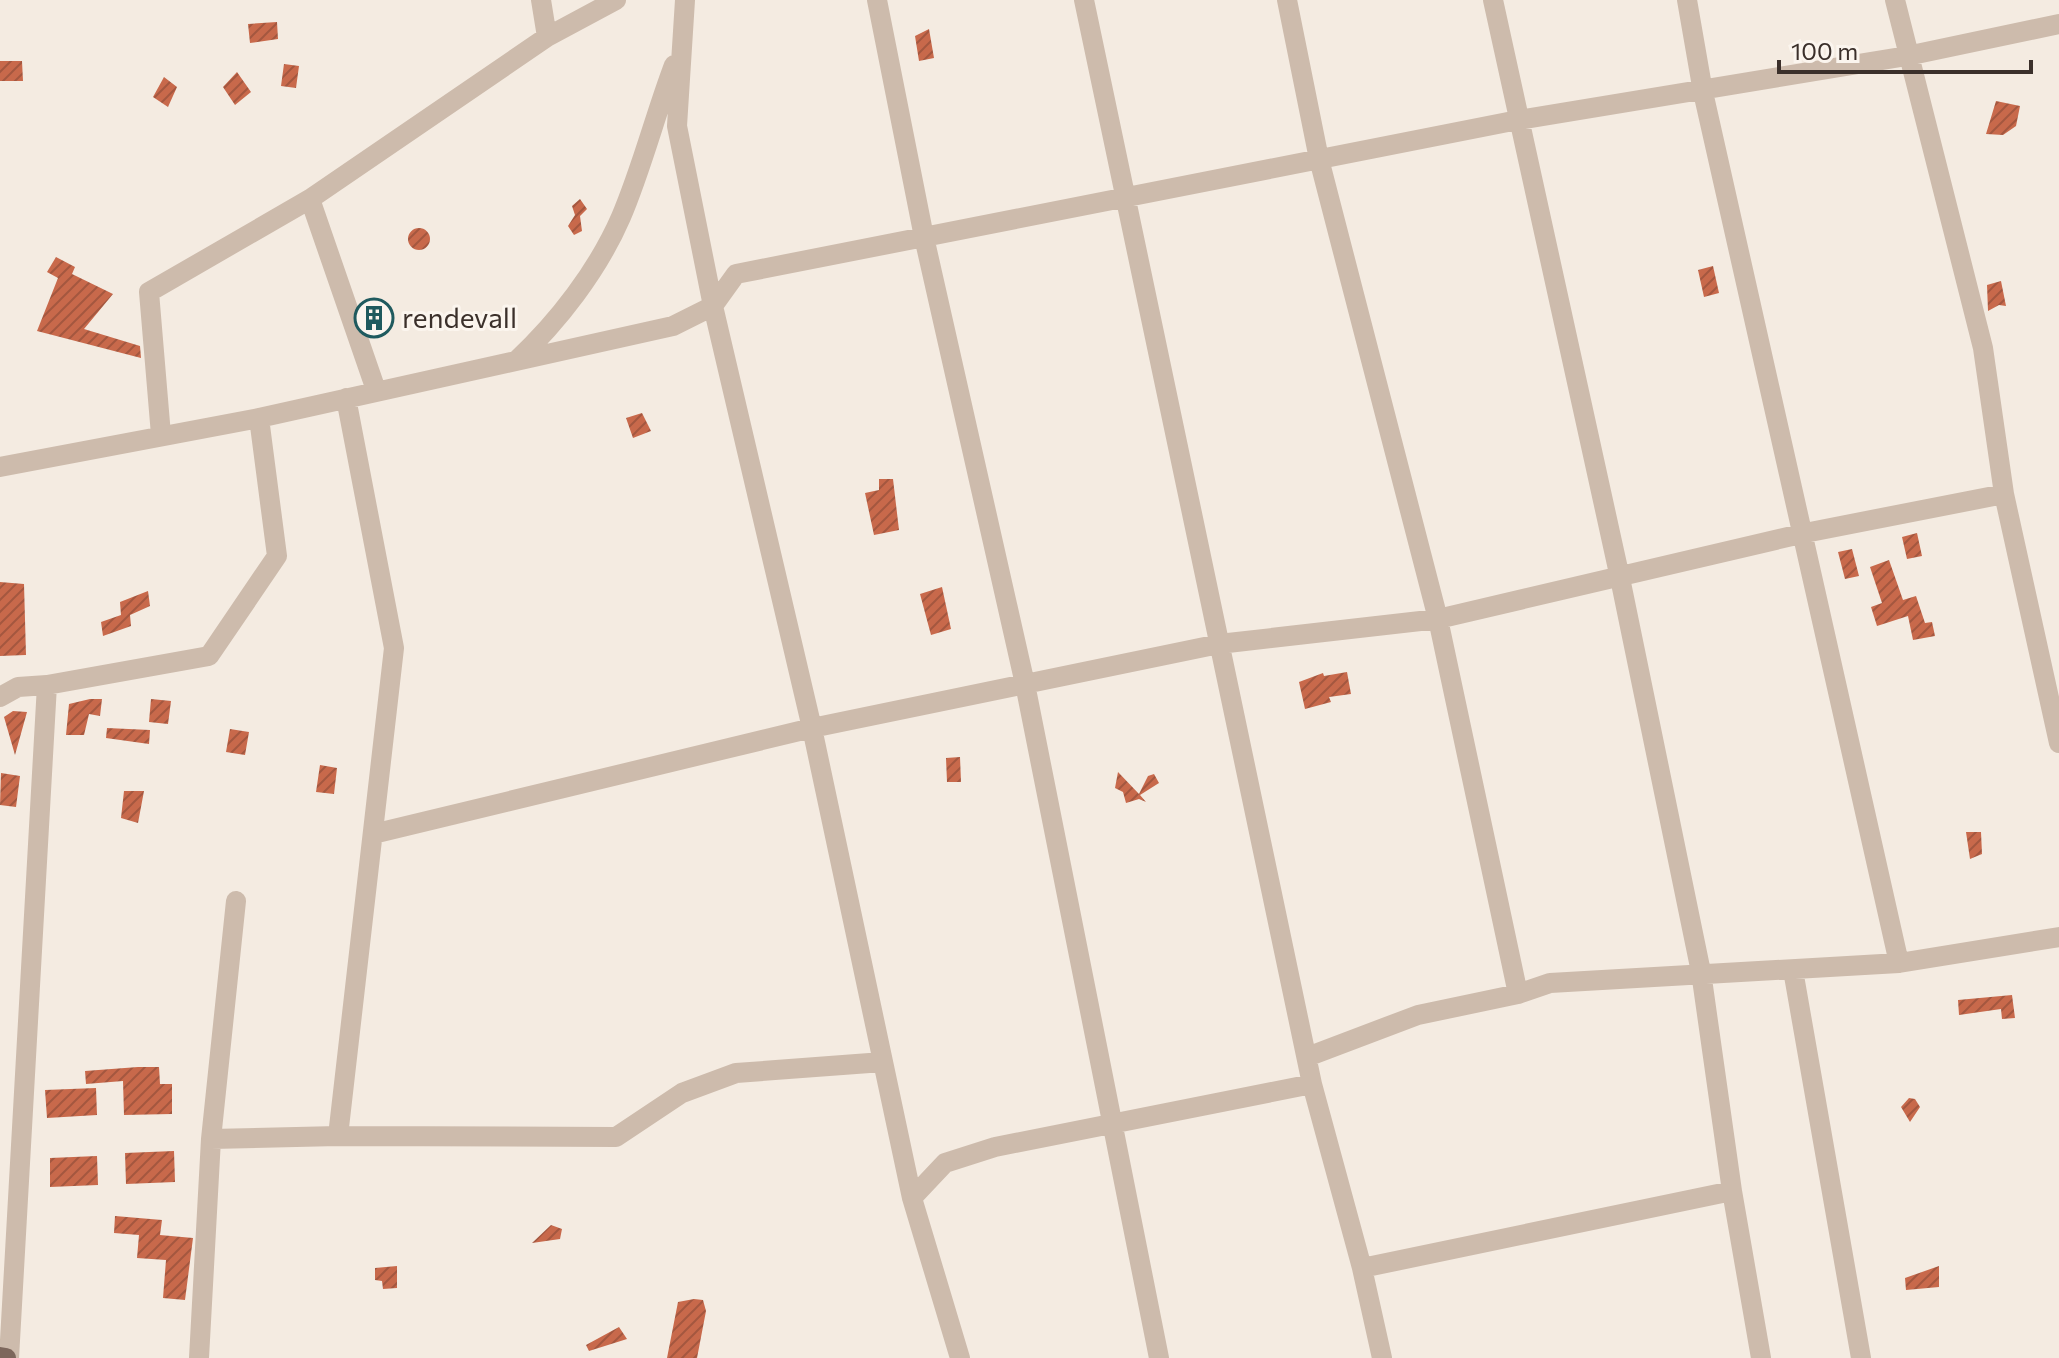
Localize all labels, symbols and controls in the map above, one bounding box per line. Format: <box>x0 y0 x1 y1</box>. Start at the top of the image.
scale bar <box>1779 24 2031 74</box>
text: 100 m <box>1791 36 1858 65</box>
building icon: rendevall <box>353 297 395 339</box>
place label: rendevall <box>402 300 517 334</box>

